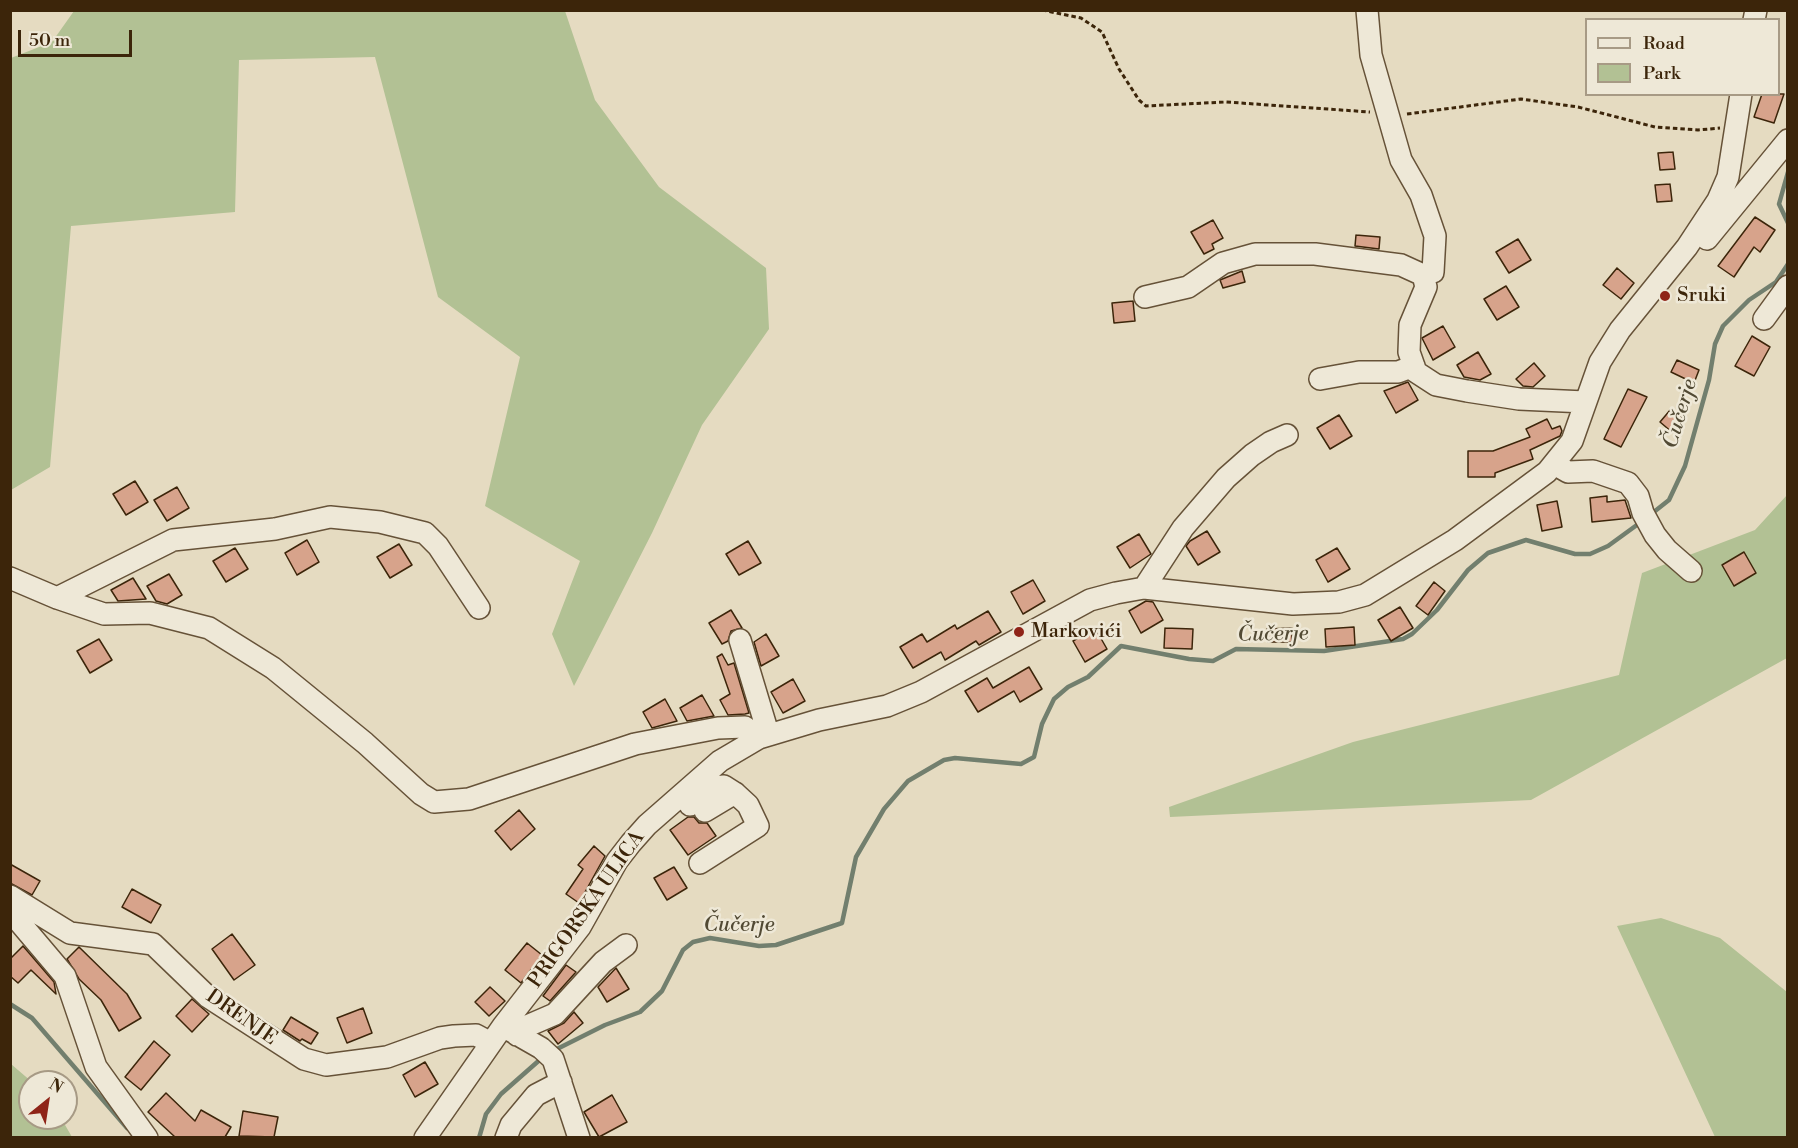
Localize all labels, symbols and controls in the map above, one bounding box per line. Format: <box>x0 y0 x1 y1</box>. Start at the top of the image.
scale bar <box>21 18 135 56</box>
legend <box>1585 18 1780 96</box>
text: 50 m <box>29 29 70 52</box>
text: Road <box>1643 32 1685 55</box>
text: Park <box>1643 62 1680 85</box>
place label: Sruki <box>1677 284 1726 308</box>
marker: Sruki <box>1658 289 1672 303</box>
water label: Čučerje <box>1659 376 1703 452</box>
place label: Markovići <box>1031 620 1121 644</box>
water label: Čučerje <box>1237 622 1309 648</box>
marker: Markovići <box>1012 625 1026 639</box>
street label: PRIGORSKA ULICA <box>524 827 650 993</box>
water label: Čučerje <box>703 913 775 939</box>
street label: DRENJE <box>201 985 281 1051</box>
north arrow <box>18 1070 78 1130</box>
text: N <box>46 1074 66 1098</box>

